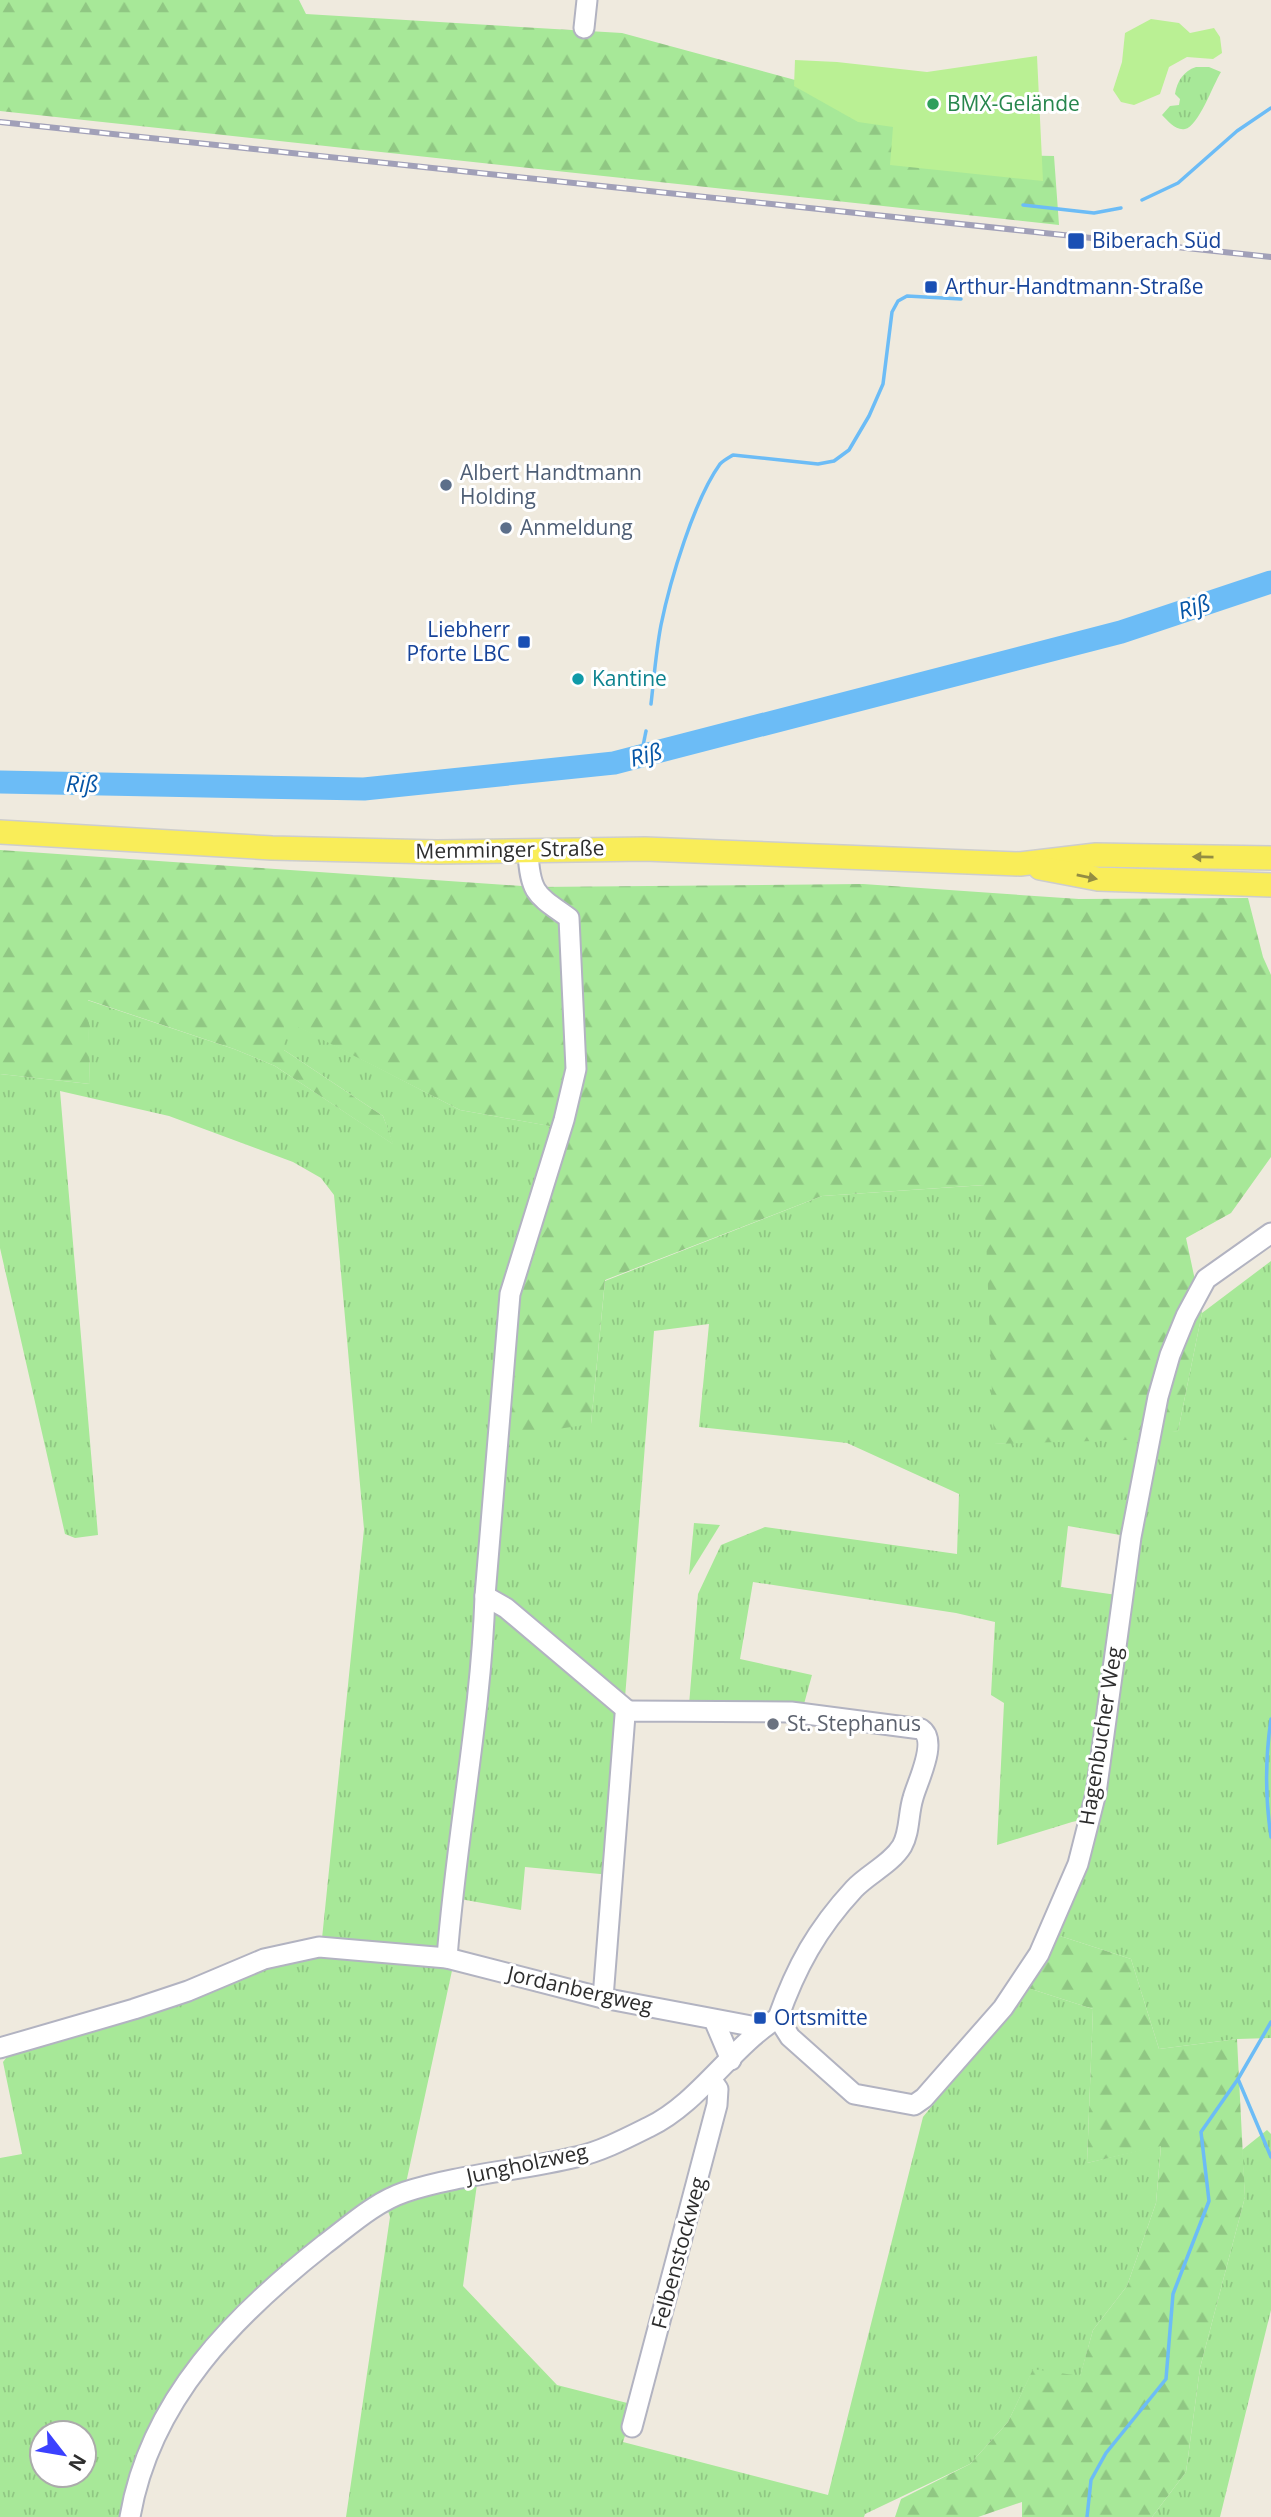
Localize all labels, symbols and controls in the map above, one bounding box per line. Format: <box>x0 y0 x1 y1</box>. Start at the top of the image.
place label: BMX-Gelände <box>947 89 1080 117</box>
marker: BMX-Gelände <box>925 96 941 112</box>
place label: Biberach Süd <box>1092 226 1221 254</box>
marker: Biberach Süd <box>1066 231 1086 251</box>
place label: Arthur-Handtmann-Straße <box>945 272 1204 300</box>
marker: Arthur-Handtmann-Straße <box>923 279 939 295</box>
place label: Albert Handtmann Holding <box>460 458 642 510</box>
marker: Albert Handtmann Holding <box>438 477 454 493</box>
place label: Anmeldung <box>520 513 633 541</box>
marker: Anmeldung <box>498 520 514 536</box>
water label: Riß <box>1173 586 1214 626</box>
place label: Liebherr Pforte LBC <box>407 615 510 667</box>
marker: Liebherr Pforte LBC <box>516 634 532 650</box>
place label: Kantine <box>592 664 667 692</box>
marker: Kantine <box>570 671 586 687</box>
water label: Riß <box>626 734 665 774</box>
water label: Riß <box>66 767 98 799</box>
street label: Memminger Straße <box>415 833 605 865</box>
one-way arrow <box>1192 851 1214 863</box>
one-way arrow <box>1076 872 1098 883</box>
street label: Hagenbucher Weg <box>1072 1645 1128 1827</box>
place label: St. Stephanus <box>787 1709 921 1737</box>
marker: St. Stephanus <box>765 1716 781 1732</box>
street label: Jordanbergweg <box>503 1958 656 2019</box>
place label: Ortsmitte <box>774 2003 868 2031</box>
marker: Ortsmitte <box>752 2010 768 2026</box>
street label: Jungholzweg <box>462 2137 590 2190</box>
street label: Felbenstockweg <box>644 2174 712 2332</box>
north arrow <box>28 2419 98 2489</box>
text: N <box>62 2449 93 2476</box>

